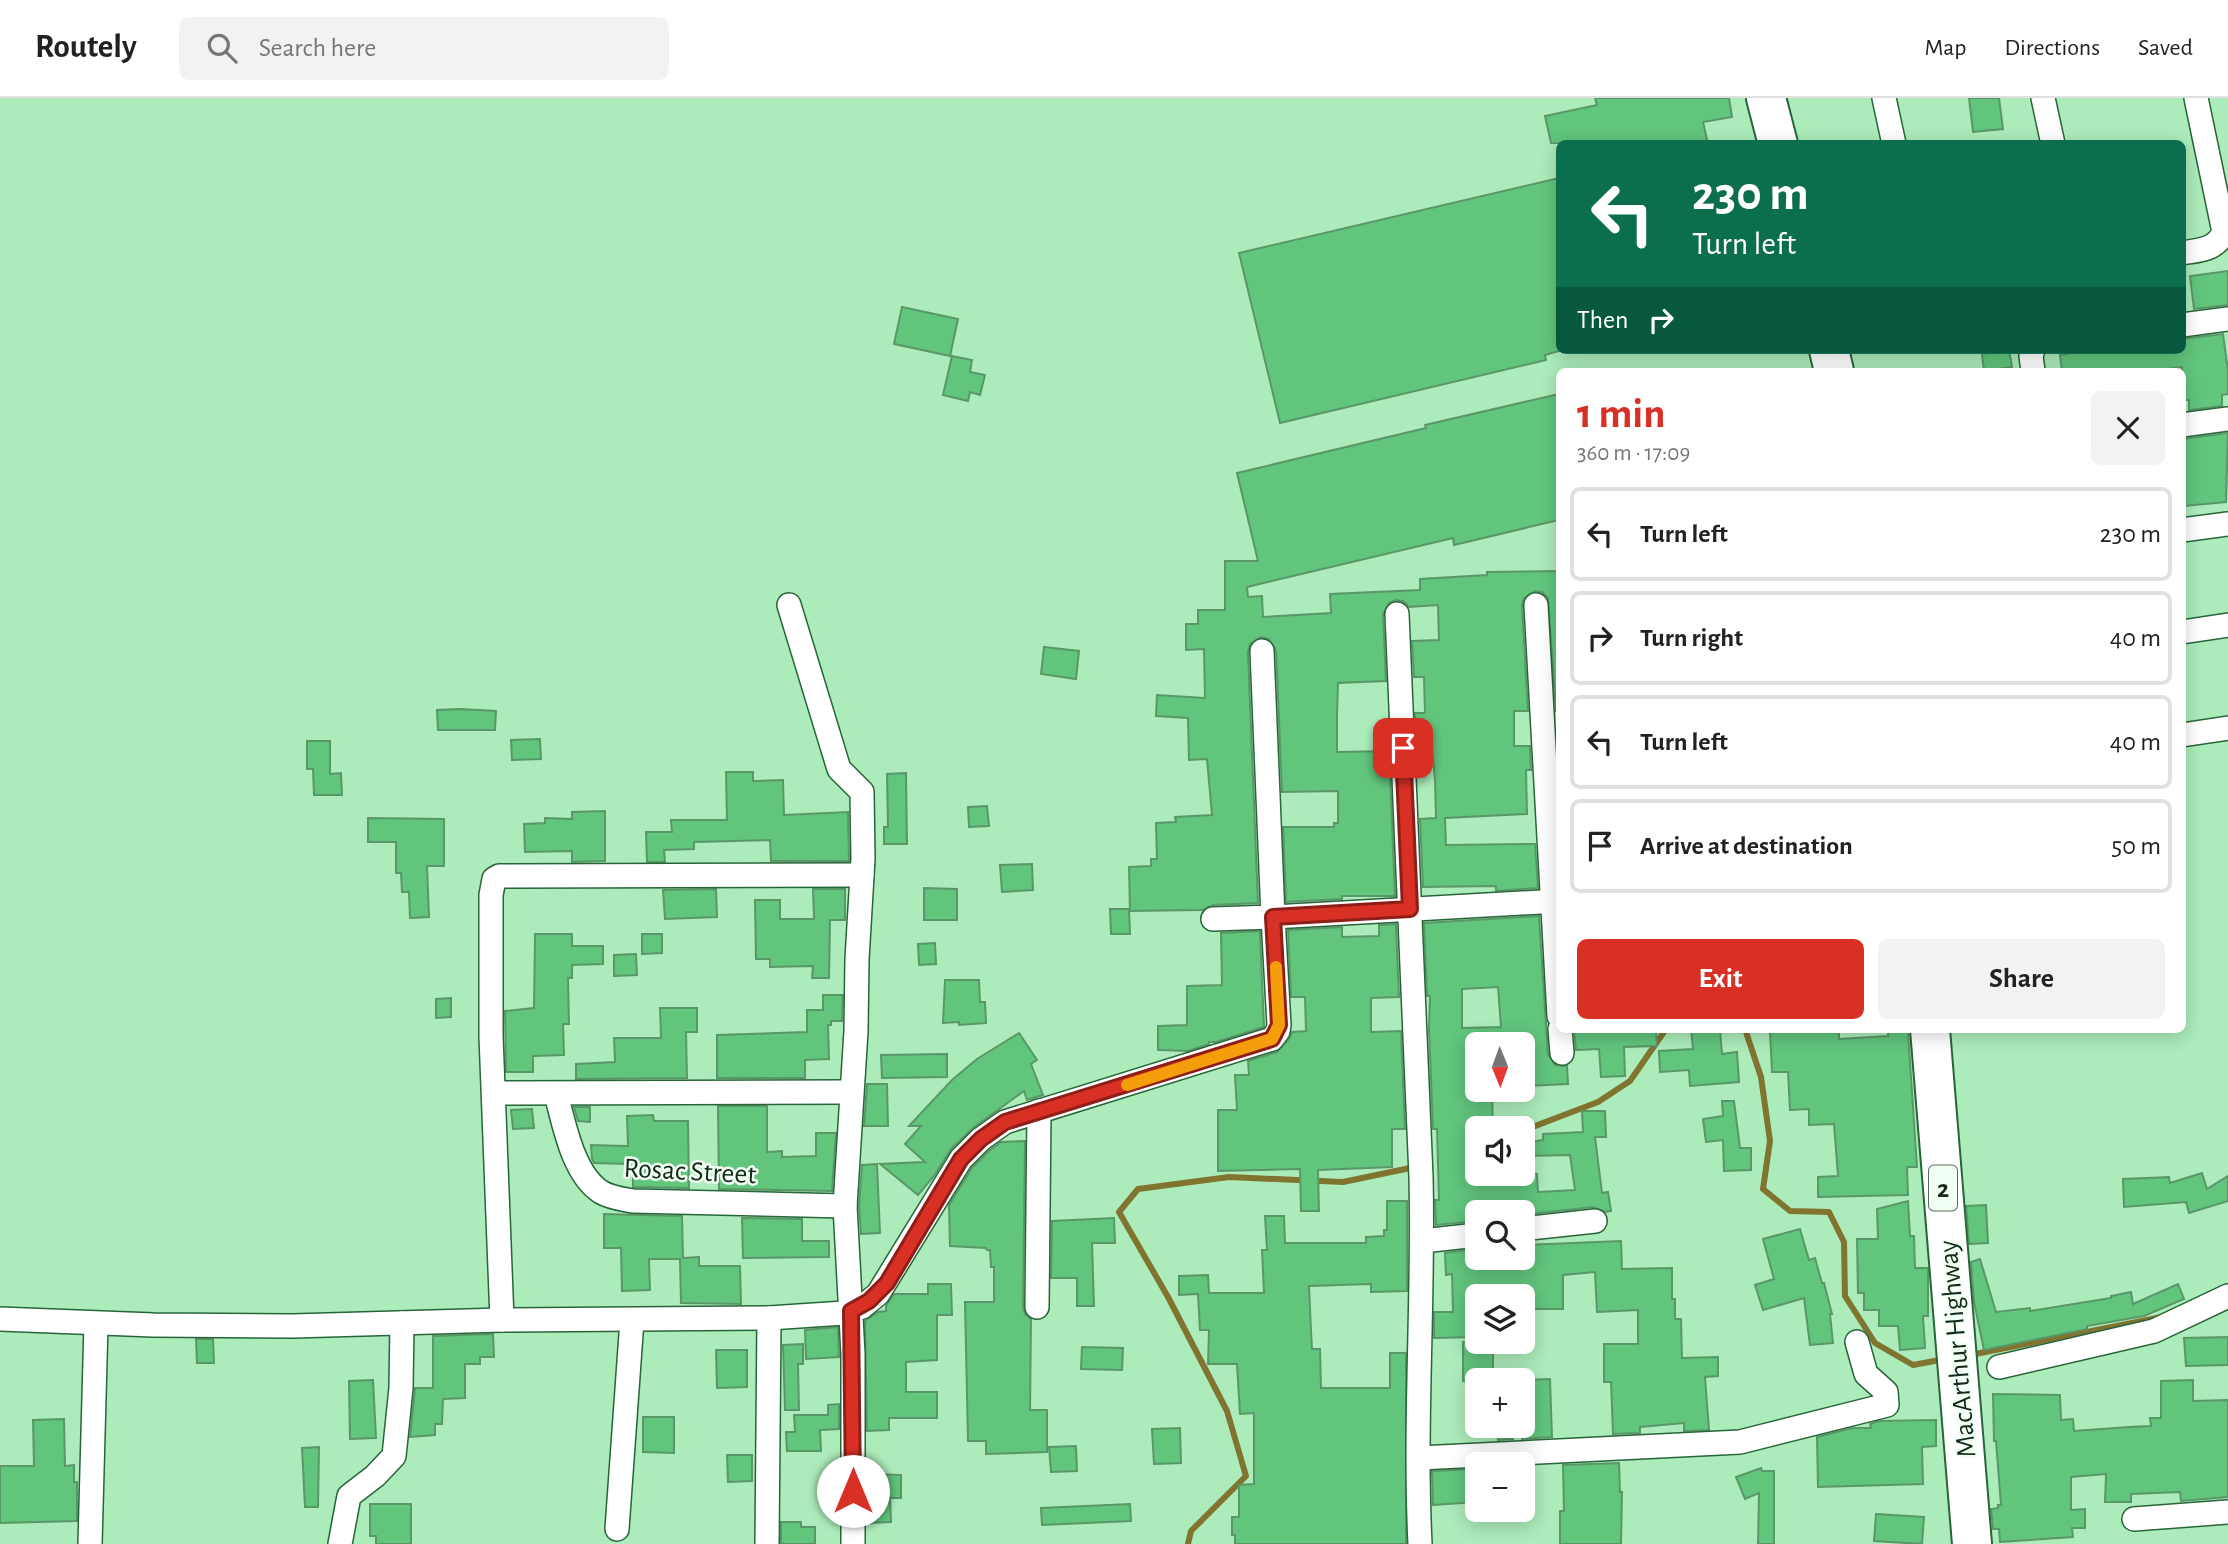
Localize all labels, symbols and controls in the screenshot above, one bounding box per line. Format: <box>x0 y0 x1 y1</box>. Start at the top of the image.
search box <box>179 17 669 80</box>
icon: search <box>203 29 241 67</box>
text: Routely <box>35 31 137 64</box>
text: Search here <box>259 35 376 61</box>
text: Map <box>1924 36 1966 60</box>
text: Directions <box>2004 36 2100 60</box>
text: Saved <box>2138 36 2193 60</box>
icon: left <box>1577 168 1668 259</box>
text: 230 m <box>1692 170 1809 219</box>
text: Turn left <box>1692 228 1796 260</box>
icon: right <box>1642 301 1680 339</box>
text: Then <box>1577 307 1628 333</box>
button: close <box>2091 391 2165 465</box>
text: 1 min <box>1577 393 1666 435</box>
text: 360 m · 17:09 <box>1577 442 1690 465</box>
icon: left <box>1581 515 1619 553</box>
text: Turn left <box>1640 521 1728 547</box>
text: 230 m <box>2100 521 2161 547</box>
icon: right <box>1581 619 1619 657</box>
text: Turn right <box>1640 625 1743 651</box>
text: 40 m <box>2110 625 2161 651</box>
pin <box>1373 718 1433 778</box>
icon: left <box>1581 723 1619 761</box>
icon: arrive <box>1384 729 1422 767</box>
text: Turn left <box>1640 729 1728 755</box>
text: 40 m <box>2110 729 2161 755</box>
icon: arrive <box>1581 827 1619 865</box>
text: Arrive at destination <box>1640 833 1853 859</box>
text: 50 m <box>2111 833 2161 859</box>
button: Exit <box>1577 939 1864 1019</box>
button: Share <box>1878 939 2165 1019</box>
north arrow <box>1465 1032 1535 1102</box>
map controls <box>1465 1032 1535 1522</box>
button: sound <box>1465 1116 1535 1186</box>
street label: Rosac Street <box>623 1155 757 1189</box>
road number: 2 <box>1929 1166 1957 1210</box>
button: search <box>1465 1200 1535 1270</box>
street label: MacArthur Highway <box>1935 1239 1981 1459</box>
button: layers <box>1465 1284 1535 1354</box>
button: + <box>1465 1368 1535 1438</box>
button: − <box>1465 1452 1535 1522</box>
position arrow <box>816 1454 890 1528</box>

